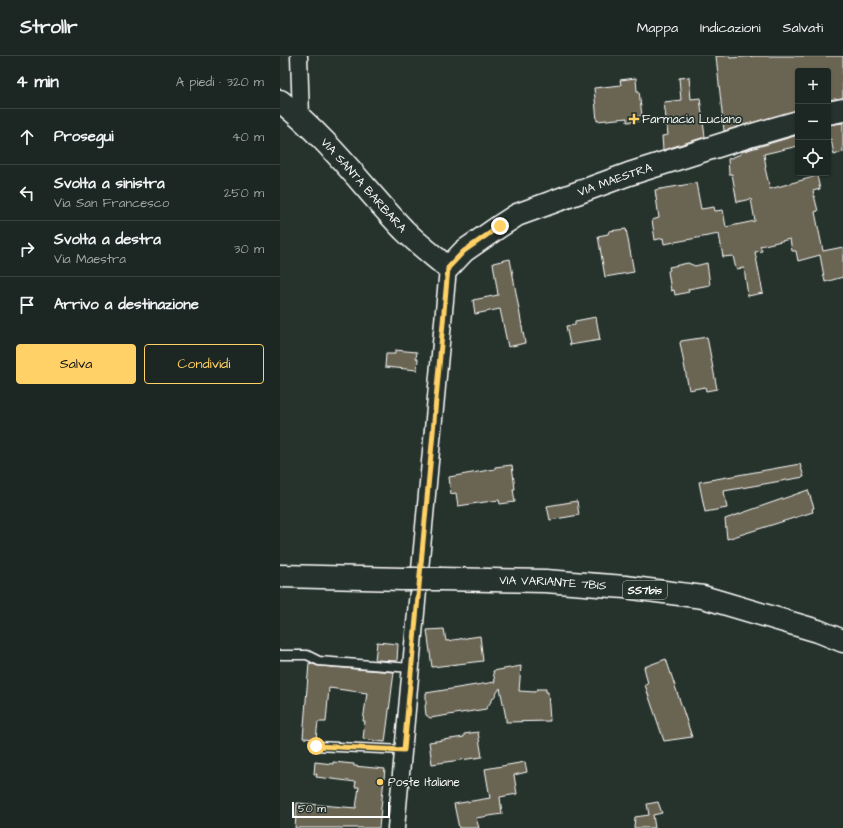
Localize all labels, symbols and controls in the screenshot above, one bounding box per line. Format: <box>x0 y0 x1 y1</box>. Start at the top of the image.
text: Strollr <box>20 14 78 41</box>
text: Mappa <box>637 18 678 38</box>
text: Indicazioni <box>700 18 761 38</box>
text: Salvati <box>783 18 823 38</box>
map controls <box>795 68 831 176</box>
button: + <box>795 68 831 104</box>
text: 4 min <box>16 70 59 94</box>
text: A piedi · 320 m <box>176 73 264 91</box>
button: − <box>795 104 831 140</box>
place label: Farmacia Luciano <box>642 111 742 128</box>
marker: Farmacia Luciano <box>629 114 639 124</box>
icon: ahead <box>16 126 38 148</box>
text: Prosegui <box>54 126 114 147</box>
text: 40 m <box>232 128 264 146</box>
street label: VIA SANTA BARBARA <box>317 134 411 237</box>
button: locate <box>795 140 831 176</box>
street label: VIA MAESTRA <box>575 159 655 201</box>
text: Svolta a sinistra <box>54 173 165 194</box>
icon: left <box>16 182 38 204</box>
text: 250 m <box>224 184 264 202</box>
text: Via San Francesco <box>54 194 169 212</box>
route end <box>491 217 509 235</box>
text: Svolta a destra <box>54 229 161 250</box>
icon: right <box>16 238 38 260</box>
text: 30 m <box>234 240 264 258</box>
text: Via Maestra <box>54 250 126 268</box>
icon: arrive <box>16 294 38 316</box>
text: Arrivo a destinazione <box>54 294 199 315</box>
button: Salva <box>16 344 136 384</box>
button: Condividi <box>144 344 264 384</box>
street label: VIA VARIANTE 7BIS <box>499 572 607 595</box>
road number: SS7bis <box>623 581 667 599</box>
route start <box>307 737 325 755</box>
place label: Poste Italiane <box>388 774 460 791</box>
marker: Poste Italiane <box>375 777 385 787</box>
scale bar <box>292 800 390 819</box>
text: 50 m <box>298 801 326 816</box>

